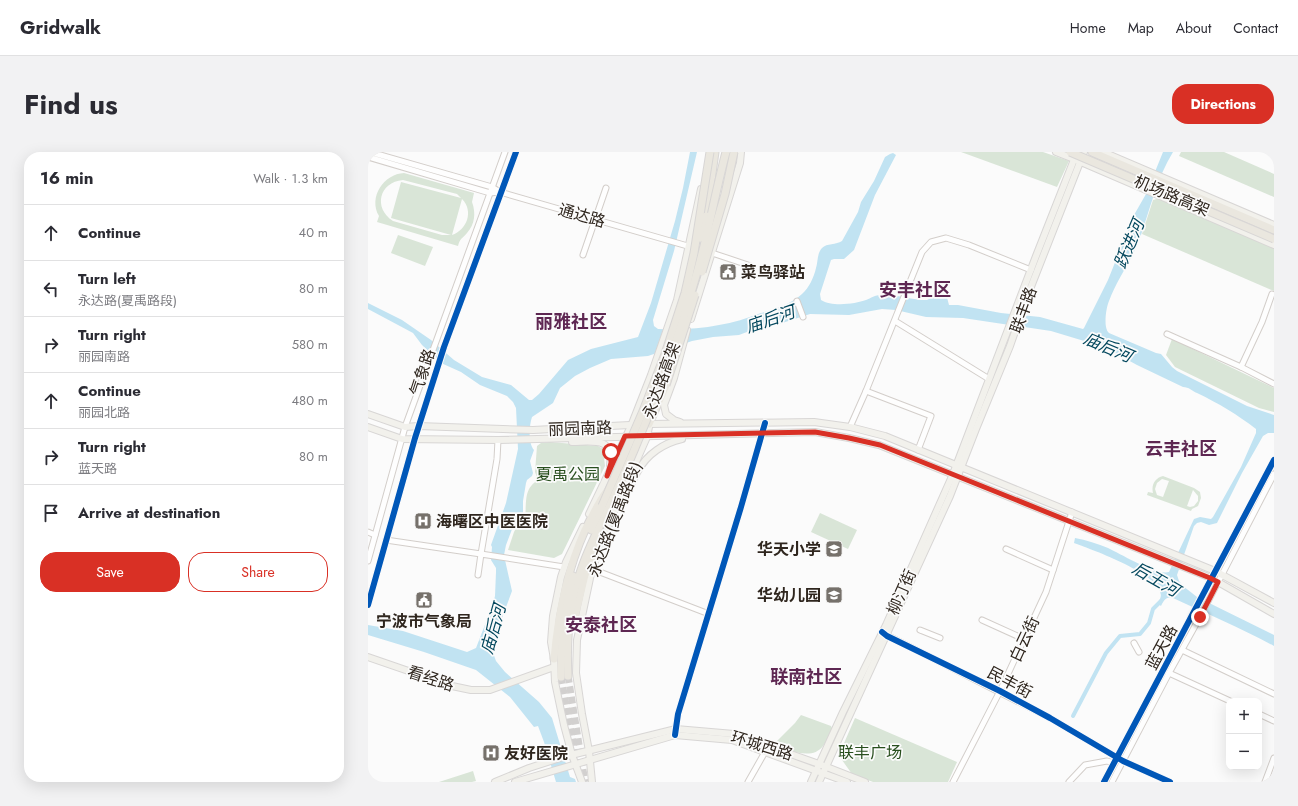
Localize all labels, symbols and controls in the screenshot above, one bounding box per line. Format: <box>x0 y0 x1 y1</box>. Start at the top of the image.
text: Gridwalk <box>20 14 101 41</box>
text: Home <box>1070 18 1106 38</box>
text: Map <box>1128 18 1154 38</box>
text: About <box>1176 18 1211 38</box>
text: Contact <box>1233 18 1278 38</box>
text: Find us <box>24 84 118 125</box>
button: Directions <box>1172 84 1274 124</box>
text: 16 min <box>40 166 94 190</box>
text: Walk · 1.3 km <box>253 169 328 188</box>
street label: 机场路高架 <box>1130 169 1213 222</box>
street label: 通达路 <box>556 198 608 233</box>
water label: 跃进河 <box>1108 213 1151 272</box>
icon: ahead <box>40 222 62 244</box>
text: Continue <box>78 222 141 244</box>
text: 40 m <box>299 223 328 242</box>
place label: 菜鸟驿站 <box>741 261 805 284</box>
public building icon: 菜鸟驿站 <box>718 262 738 282</box>
text: Turn left <box>78 268 136 290</box>
district label: 安丰社区 <box>879 277 951 303</box>
icon: left <box>40 278 62 300</box>
text: 80 m <box>299 279 328 298</box>
street label: 联丰路 <box>1004 284 1042 337</box>
text: 永达路(夏禹路段) <box>78 291 177 310</box>
water label: 庙后河 <box>742 298 801 339</box>
district label: 丽雅社区 <box>535 309 607 335</box>
text: Turn right <box>78 324 146 346</box>
water label: 庙后河 <box>1080 326 1139 369</box>
icon: right <box>40 334 62 356</box>
text: 580 m <box>292 335 328 354</box>
street label: 永达路高架 <box>637 339 686 422</box>
street label: 气象路 <box>404 346 441 399</box>
text: 丽园南路 <box>78 347 130 366</box>
text: Continue <box>78 380 141 402</box>
icon: ahead <box>40 390 62 412</box>
text: 480 m <box>291 391 328 410</box>
text: 丽园北路 <box>78 403 130 422</box>
street label: 丽园南路 <box>548 416 612 441</box>
text: Turn right <box>78 436 146 458</box>
district label: 云丰社区 <box>1145 436 1217 462</box>
route start <box>602 443 620 461</box>
icon: right <box>40 446 62 468</box>
text: 80 m <box>299 447 328 466</box>
street label: 永达路(夏禹路段) <box>582 458 647 580</box>
text: 蓝天路 <box>78 459 117 478</box>
park label: 夏禹公园 <box>536 463 600 486</box>
icon: arrive <box>40 502 62 524</box>
text: Arrive at destination <box>78 502 220 524</box>
place label: 海曙区中医医院 <box>436 510 548 533</box>
hospital icon: 海曙区中医医院 <box>413 511 433 531</box>
place label: 华天小学 <box>757 538 821 561</box>
school or university icon: 华天小学 <box>824 539 844 559</box>
button: Save <box>40 552 180 592</box>
button: Share <box>188 552 328 592</box>
water label: 后王河 <box>1128 556 1187 604</box>
street label: 柳汀街 <box>881 566 922 619</box>
place label: 华幼儿园 <box>757 584 821 607</box>
school or university icon: 华幼儿园 <box>824 585 844 605</box>
public building icon: 宁波市气象局 <box>414 590 434 610</box>
water label: 庙后河 <box>474 598 512 657</box>
route end <box>1191 608 1209 626</box>
place label: 宁波市气象局 <box>376 610 472 633</box>
district label: 安泰社区 <box>565 612 637 638</box>
street label: 白云街 <box>1004 613 1045 666</box>
street label: 蓝天路 <box>1140 621 1183 674</box>
street label: 看经路 <box>404 660 457 697</box>
street label: 民丰街 <box>983 661 1036 704</box>
district label: 联南社区 <box>770 664 842 690</box>
map controls <box>1226 698 1262 770</box>
button: + <box>1226 698 1262 734</box>
street label: 环城西路 <box>728 725 796 766</box>
button: − <box>1226 734 1262 770</box>
park label: 联丰广场 <box>838 741 902 764</box>
place label: 友好医院 <box>504 742 568 765</box>
hospital icon: 友好医院 <box>481 743 501 763</box>

